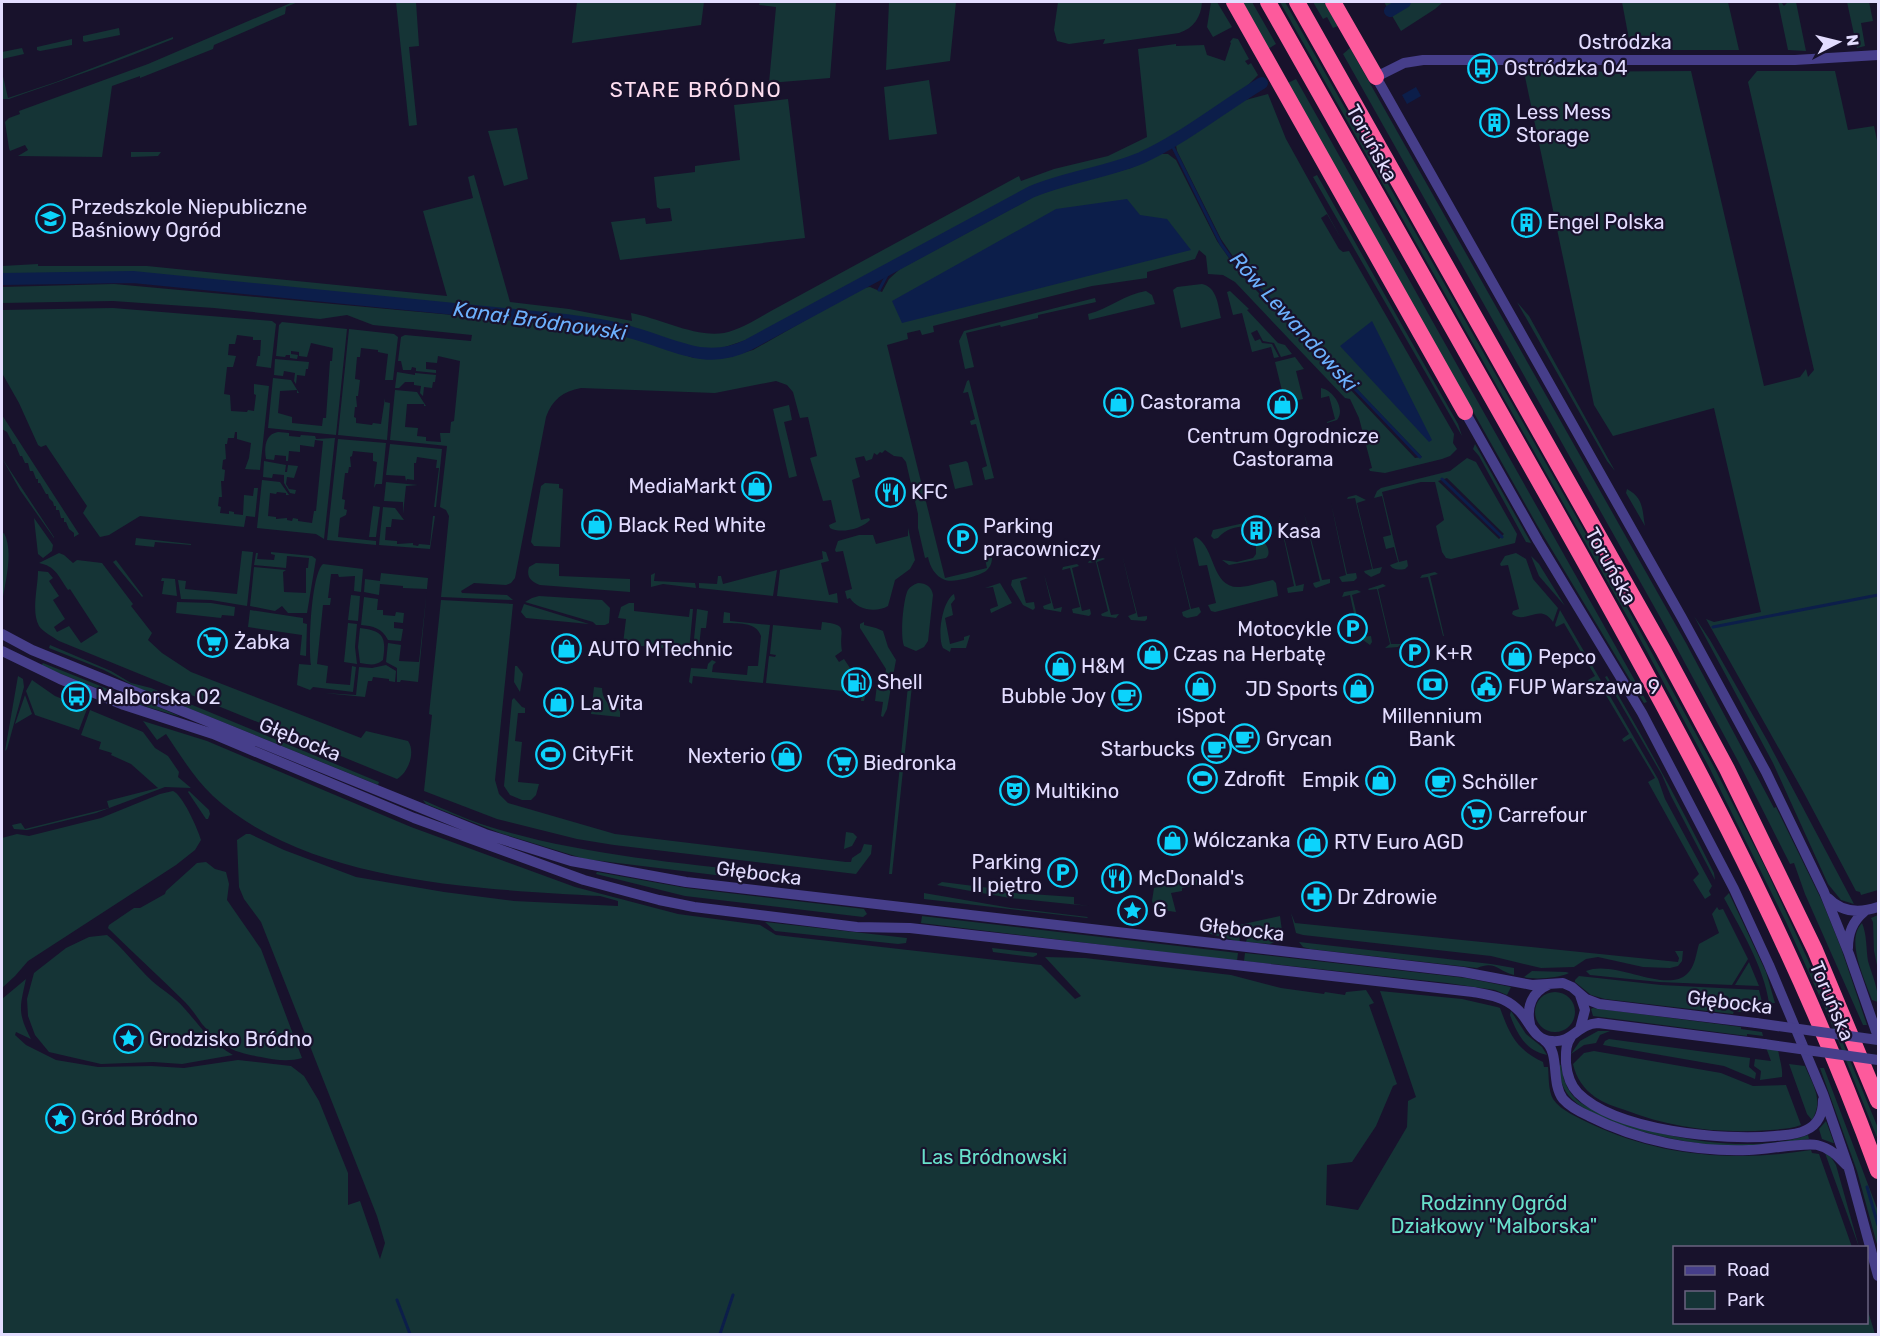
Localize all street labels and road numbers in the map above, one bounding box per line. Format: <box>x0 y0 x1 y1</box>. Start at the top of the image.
street label: Ostródzka <box>1578 30 1672 54</box>
street label: Toruńska <box>1341 100 1403 186</box>
street label: Toruńska <box>1580 523 1642 609</box>
street label: Głębocka <box>256 712 344 766</box>
street label: Głębocka <box>715 856 803 890</box>
street label: Głębocka <box>1198 912 1286 946</box>
street label: Toruńska <box>1804 958 1860 1044</box>
street label: Głębocka <box>1686 985 1774 1019</box>

